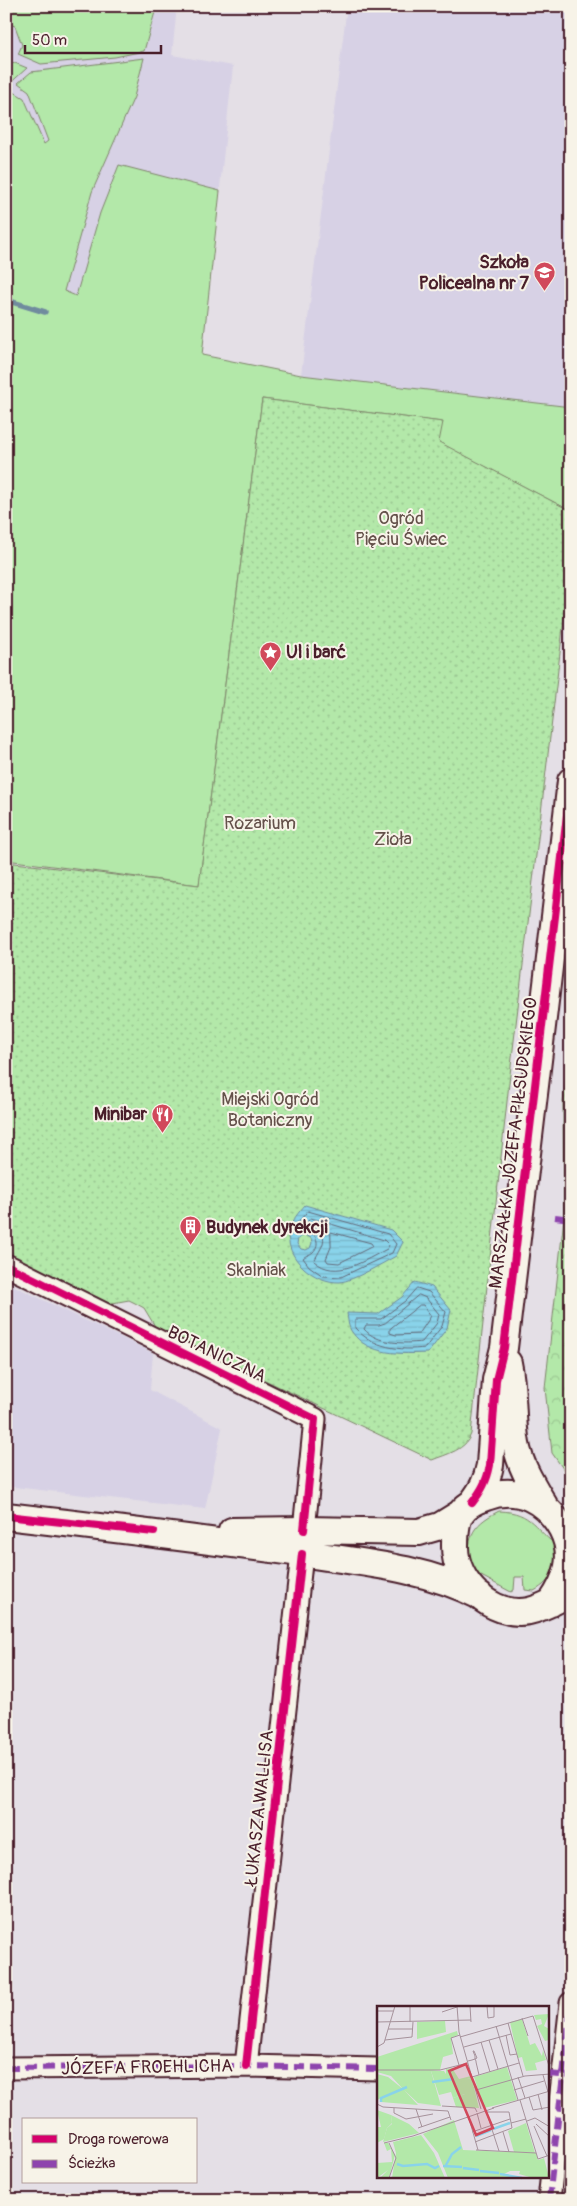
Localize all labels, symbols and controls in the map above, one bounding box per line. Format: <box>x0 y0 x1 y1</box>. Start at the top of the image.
scale bar <box>25 22 161 54</box>
text: 50 m <box>32 31 67 50</box>
place label: Szkoła Policealna nr 7 <box>419 251 530 295</box>
school or university icon: Szkoła Policealna nr 7 <box>533 260 557 291</box>
park label: Ogród Pięciu Świec <box>355 507 447 551</box>
place icon: Ul i barć <box>258 640 282 671</box>
place label: Ul i barć <box>286 641 346 664</box>
park label: Rozarium <box>224 812 296 835</box>
park label: Zioła <box>374 828 412 851</box>
street label: MARSZAŁKA JÓZEFA PIŁSUDSKIEGO <box>483 996 543 1290</box>
park label: Miejski Ogród Botaniczny <box>221 1088 319 1132</box>
restaurant icon: Minibar <box>151 1102 175 1133</box>
place label: Minibar <box>94 1103 148 1126</box>
building icon: Budynek dyrekcji <box>178 1215 202 1246</box>
place label: Budynek dyrekcji <box>206 1216 328 1239</box>
park label: Skalniak <box>226 1259 286 1282</box>
street label: BOTANICZNA <box>164 1321 270 1388</box>
street label: ŁUKASZA WALLISA <box>240 1729 279 1888</box>
inset map <box>377 2006 550 2178</box>
street label: JÓZEFA FROEHLICHA <box>61 2053 233 2080</box>
legend <box>22 2118 198 2184</box>
text: Droga rowerowa <box>68 2130 169 2149</box>
text: Ścieżka <box>68 2154 116 2173</box>

